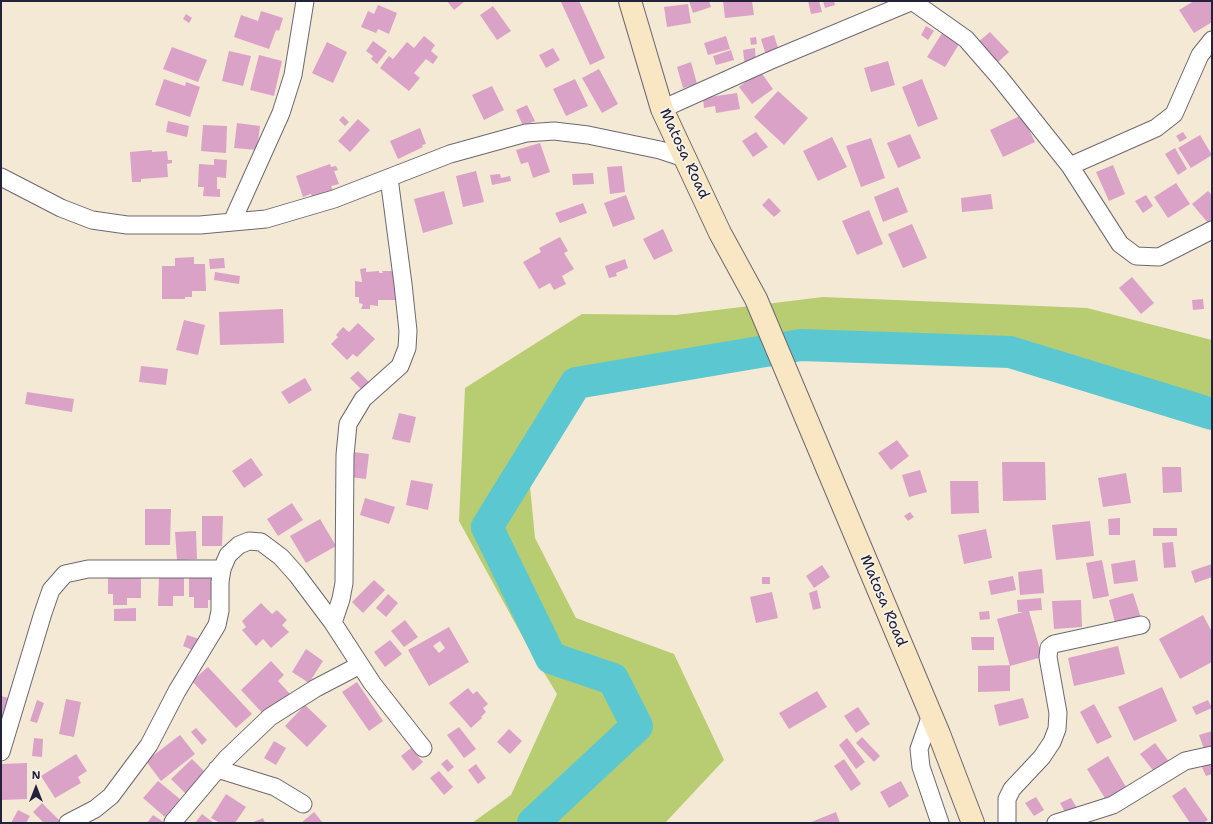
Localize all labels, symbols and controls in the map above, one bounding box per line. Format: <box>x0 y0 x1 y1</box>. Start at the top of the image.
street label: Matosa Road <box>655 106 713 202</box>
street label: Matosa Road <box>856 552 910 650</box>
north arrow <box>16 768 56 808</box>
text: N <box>32 768 40 783</box>

